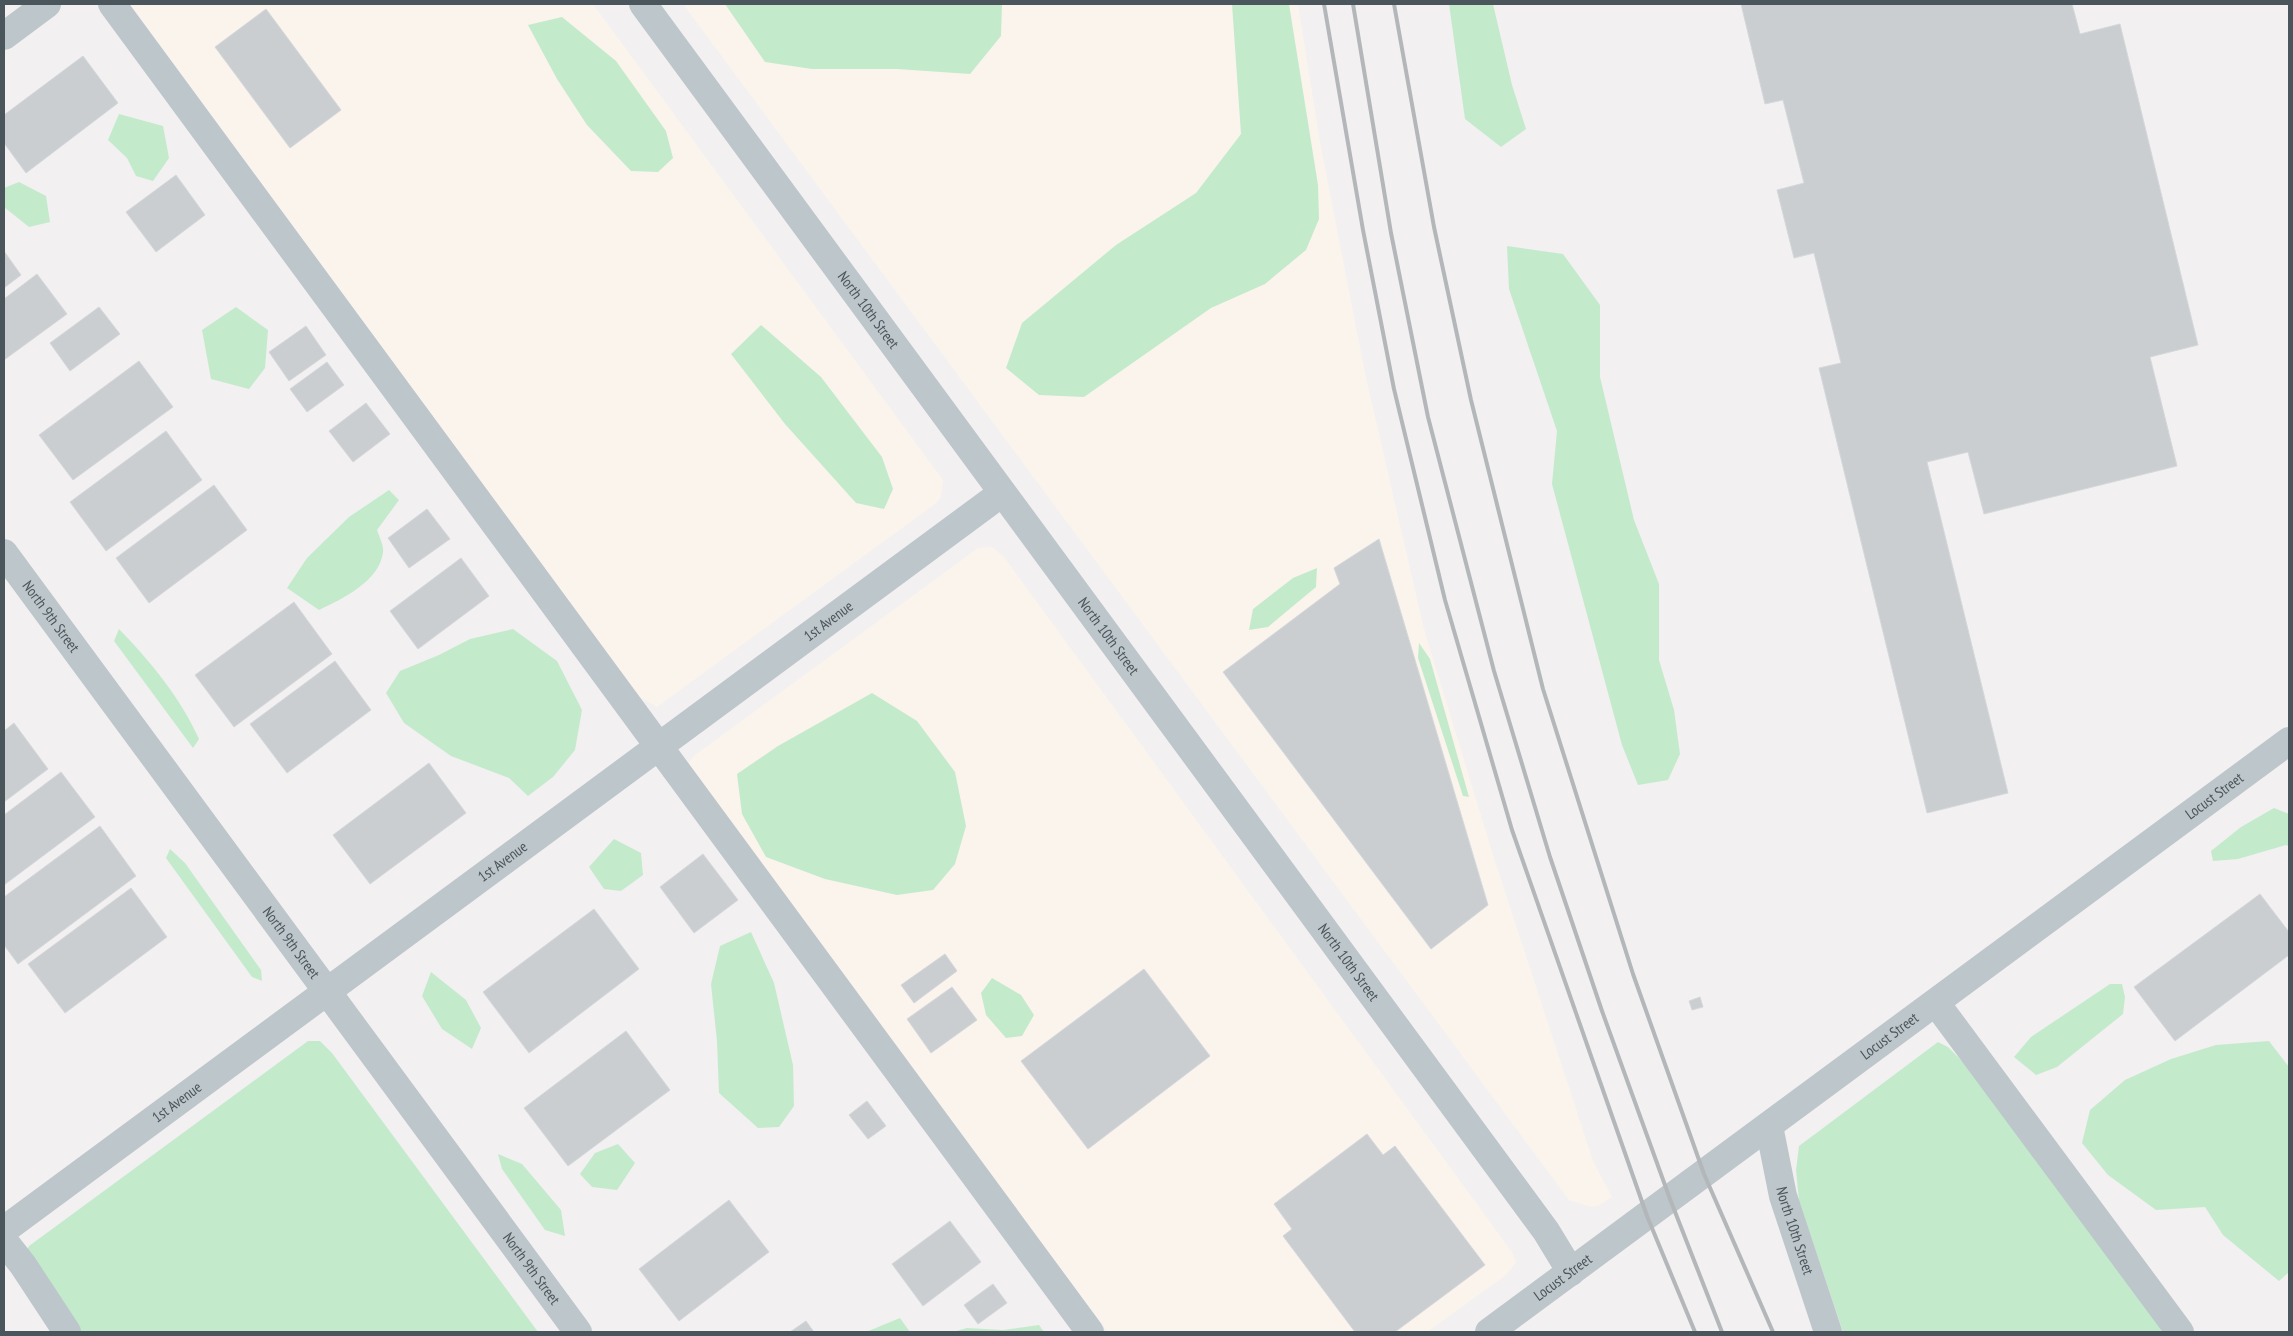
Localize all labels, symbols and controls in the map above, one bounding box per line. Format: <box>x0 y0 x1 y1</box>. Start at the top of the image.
street label: North 10th Street <box>834 267 903 352</box>
street label: North 9th Street <box>18 577 84 656</box>
street label: North 10th Street <box>1074 593 1143 678</box>
street label: 1st Avenue <box>800 596 857 645</box>
street label: Locust Street <box>2181 768 2247 823</box>
street label: 1st Avenue <box>474 837 531 886</box>
street label: North 9th Street <box>259 903 324 982</box>
street label: North 10th Street <box>1314 920 1384 1005</box>
street label: Locust Street <box>1856 1008 1922 1063</box>
street label: 1st Avenue <box>148 1077 205 1126</box>
street label: North 10th Street <box>1772 1185 1818 1277</box>
street label: North 9th Street <box>499 1229 565 1308</box>
street label: Locust Street <box>1530 1249 1595 1305</box>

